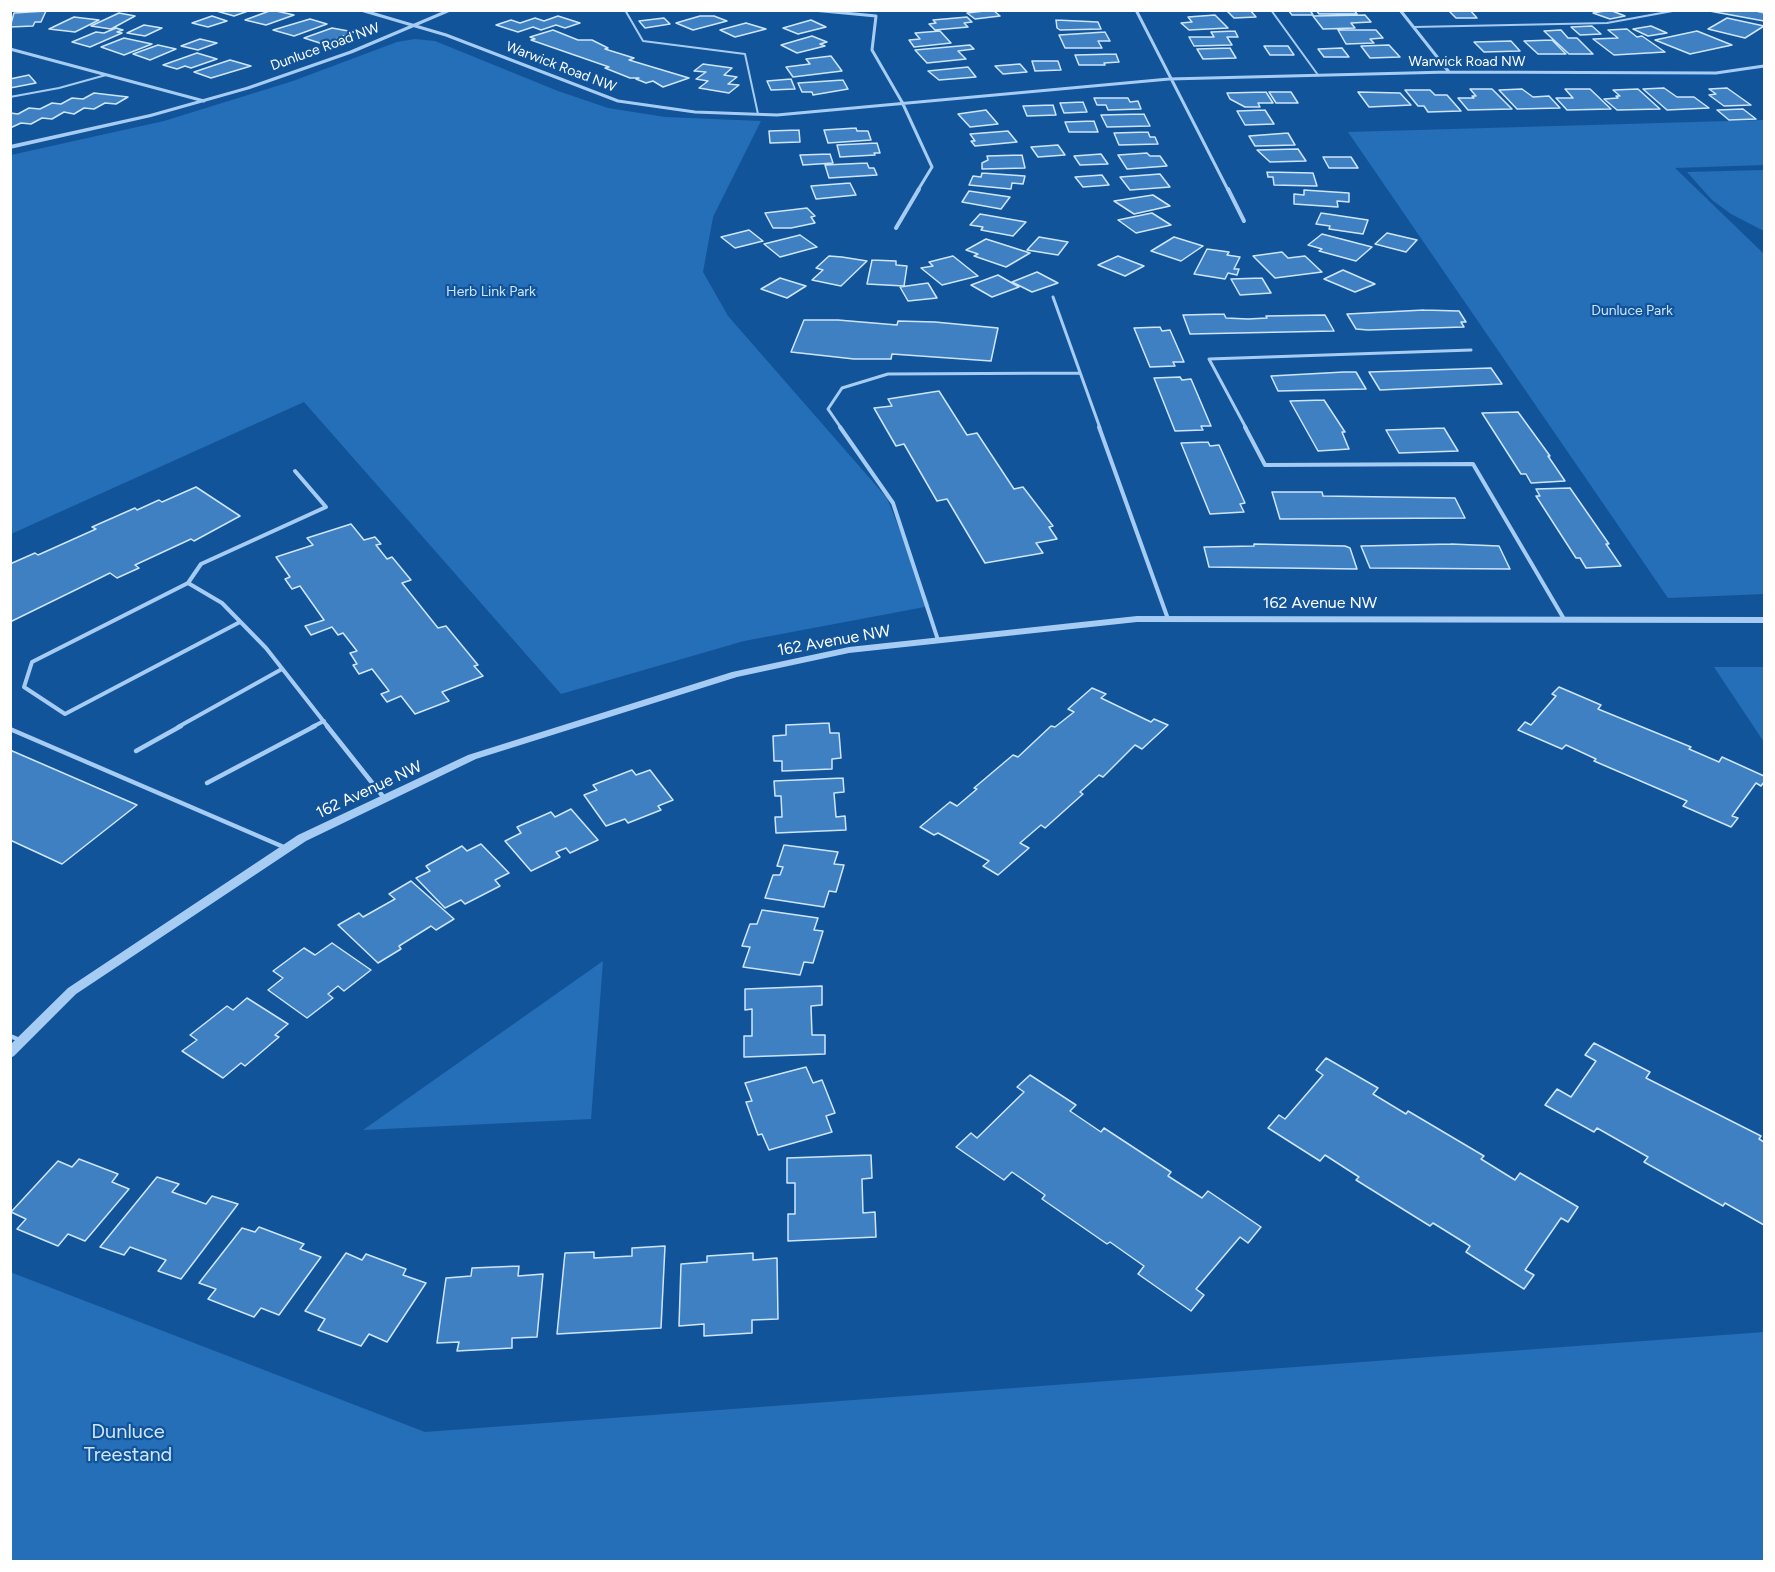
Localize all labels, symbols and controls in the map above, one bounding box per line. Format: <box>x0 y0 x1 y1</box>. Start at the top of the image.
street label: Dunluce Road NW <box>268 19 382 75</box>
street label: Warwick Road NW <box>503 38 619 96</box>
street label: Warwick Road NW <box>1409 54 1525 70</box>
park label: Herb Link Park <box>446 284 536 300</box>
park label: Dunluce Park <box>1591 303 1673 319</box>
street label: 162 Avenue NW <box>1263 593 1377 613</box>
street label: 162 Avenue NW <box>776 622 892 660</box>
street label: 162 Avenue NW <box>313 757 425 823</box>
park label: Dunluce Treestand <box>84 1420 172 1467</box>

